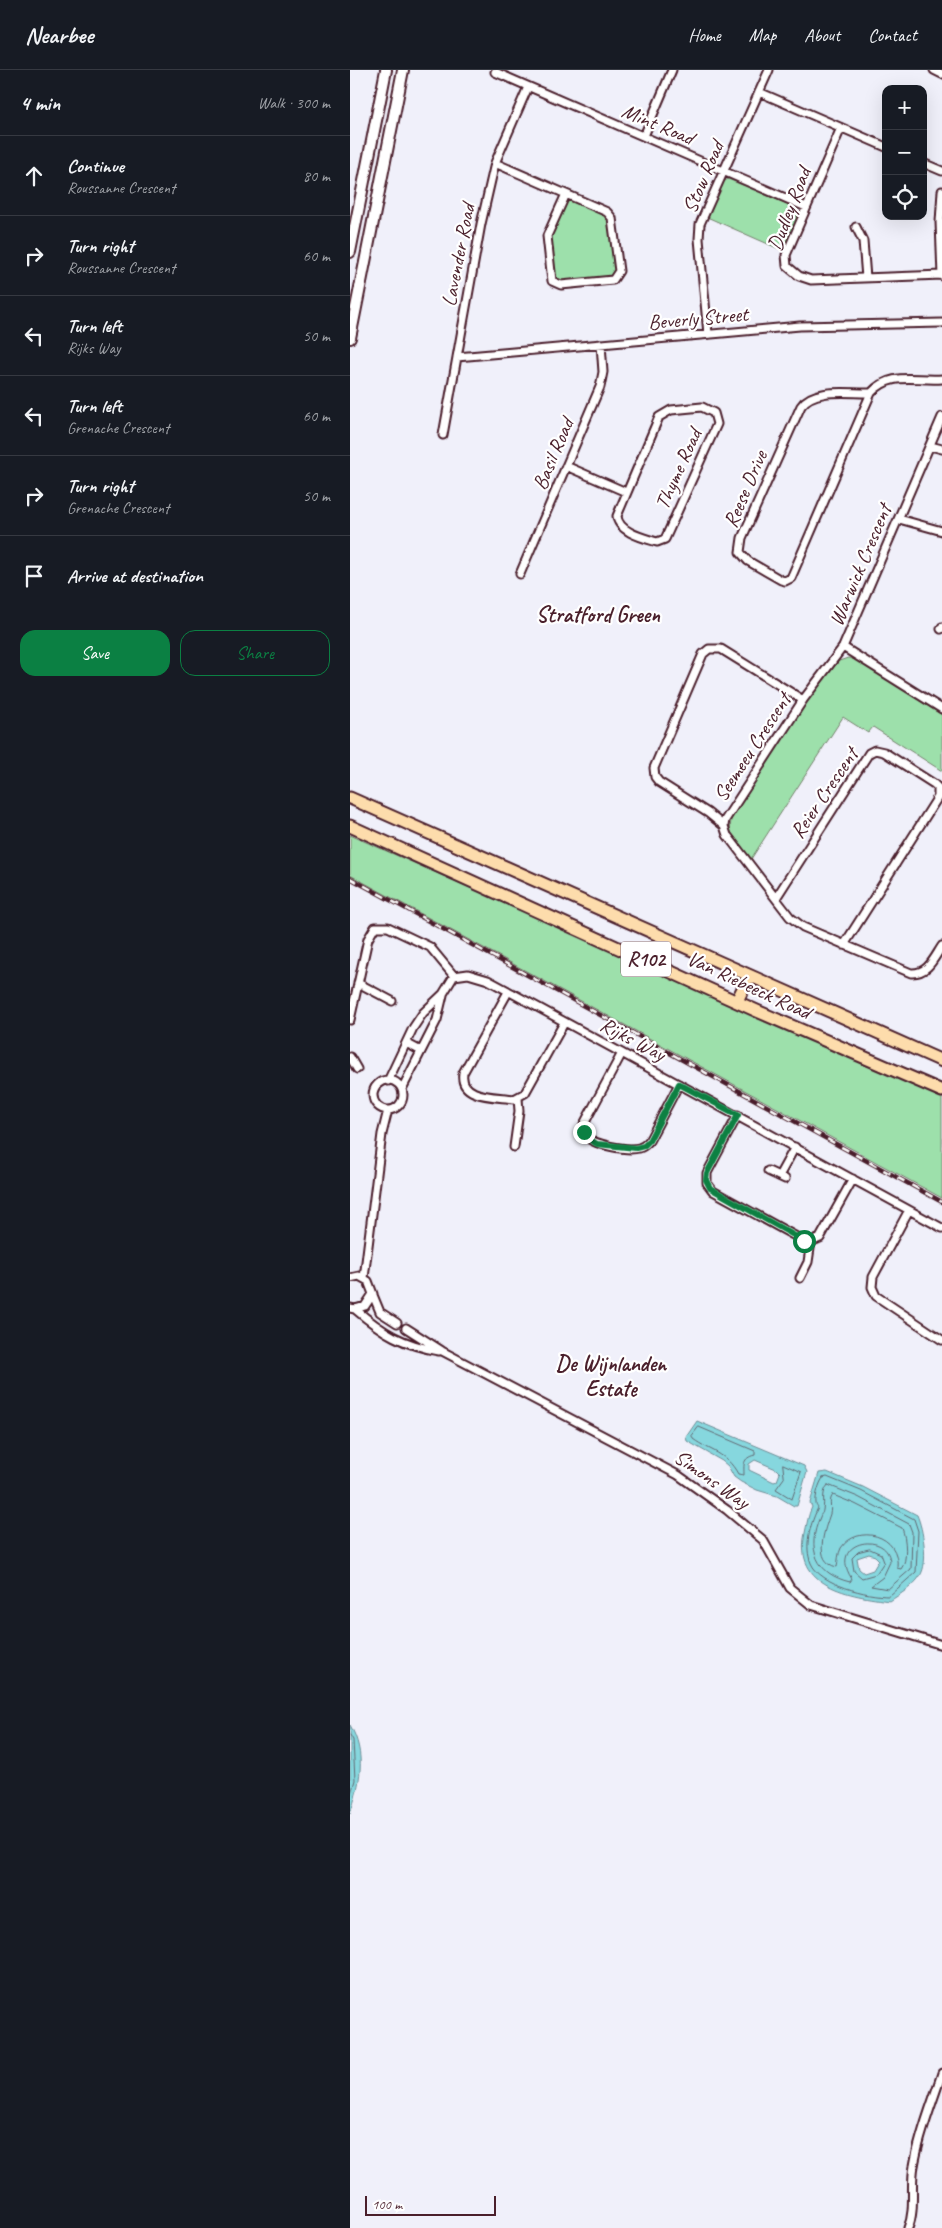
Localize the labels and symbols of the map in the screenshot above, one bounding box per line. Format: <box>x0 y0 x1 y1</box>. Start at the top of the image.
street label: Mint Road <box>618 97 700 152</box>
street label: Stow Road <box>676 135 731 217</box>
street label: Dudley Road <box>761 160 818 254</box>
street label: Lavender Road <box>435 198 481 308</box>
street label: Beverly Street <box>647 301 751 335</box>
street label: Basil Road <box>526 412 581 494</box>
street label: Thyme Road <box>649 421 709 513</box>
street label: Reese Drive <box>717 445 773 531</box>
street label: Warwick Crescent <box>823 498 898 630</box>
district label: Stratford Green <box>536 601 661 629</box>
street label: Seemeeu Crescent <box>707 685 798 806</box>
street label: Reier Crescent <box>784 740 865 843</box>
road number: R102 <box>621 942 671 976</box>
street label: Van Riebeeck Road <box>683 945 818 1027</box>
street label: Rijks Way <box>596 1011 672 1068</box>
route end <box>573 1121 596 1144</box>
route start <box>793 1230 816 1253</box>
district label: De Wijnlanden Estate <box>556 1350 668 1403</box>
street label: Simons Way <box>669 1444 756 1515</box>
scale bar <box>365 2193 496 2216</box>

